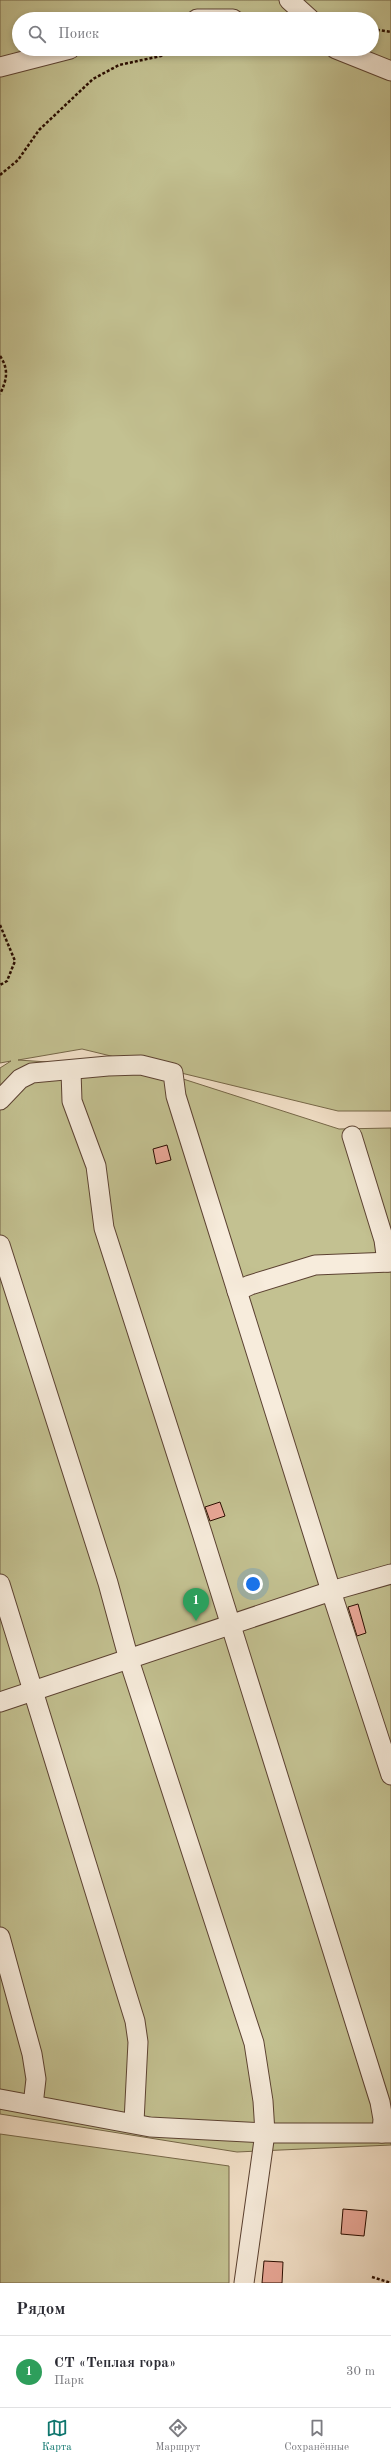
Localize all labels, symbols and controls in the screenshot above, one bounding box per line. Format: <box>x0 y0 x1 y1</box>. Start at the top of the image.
search box <box>12 12 379 56</box>
icon: search <box>26 23 48 45</box>
text: Поиск <box>58 27 99 42</box>
your location <box>243 1574 263 1594</box>
pin: 1 <box>183 1588 209 1621</box>
text: Рядом <box>16 2301 65 2318</box>
text: СТ «Теплая гора» <box>54 2356 176 2371</box>
text: 1 <box>25 2365 33 2378</box>
text: 30 m <box>346 2365 375 2378</box>
text: Парк <box>54 2374 84 2387</box>
tab: Карта <box>42 2417 72 2455</box>
tab: Маршрут <box>155 2417 201 2455</box>
tab: Сохранённые <box>284 2417 349 2455</box>

